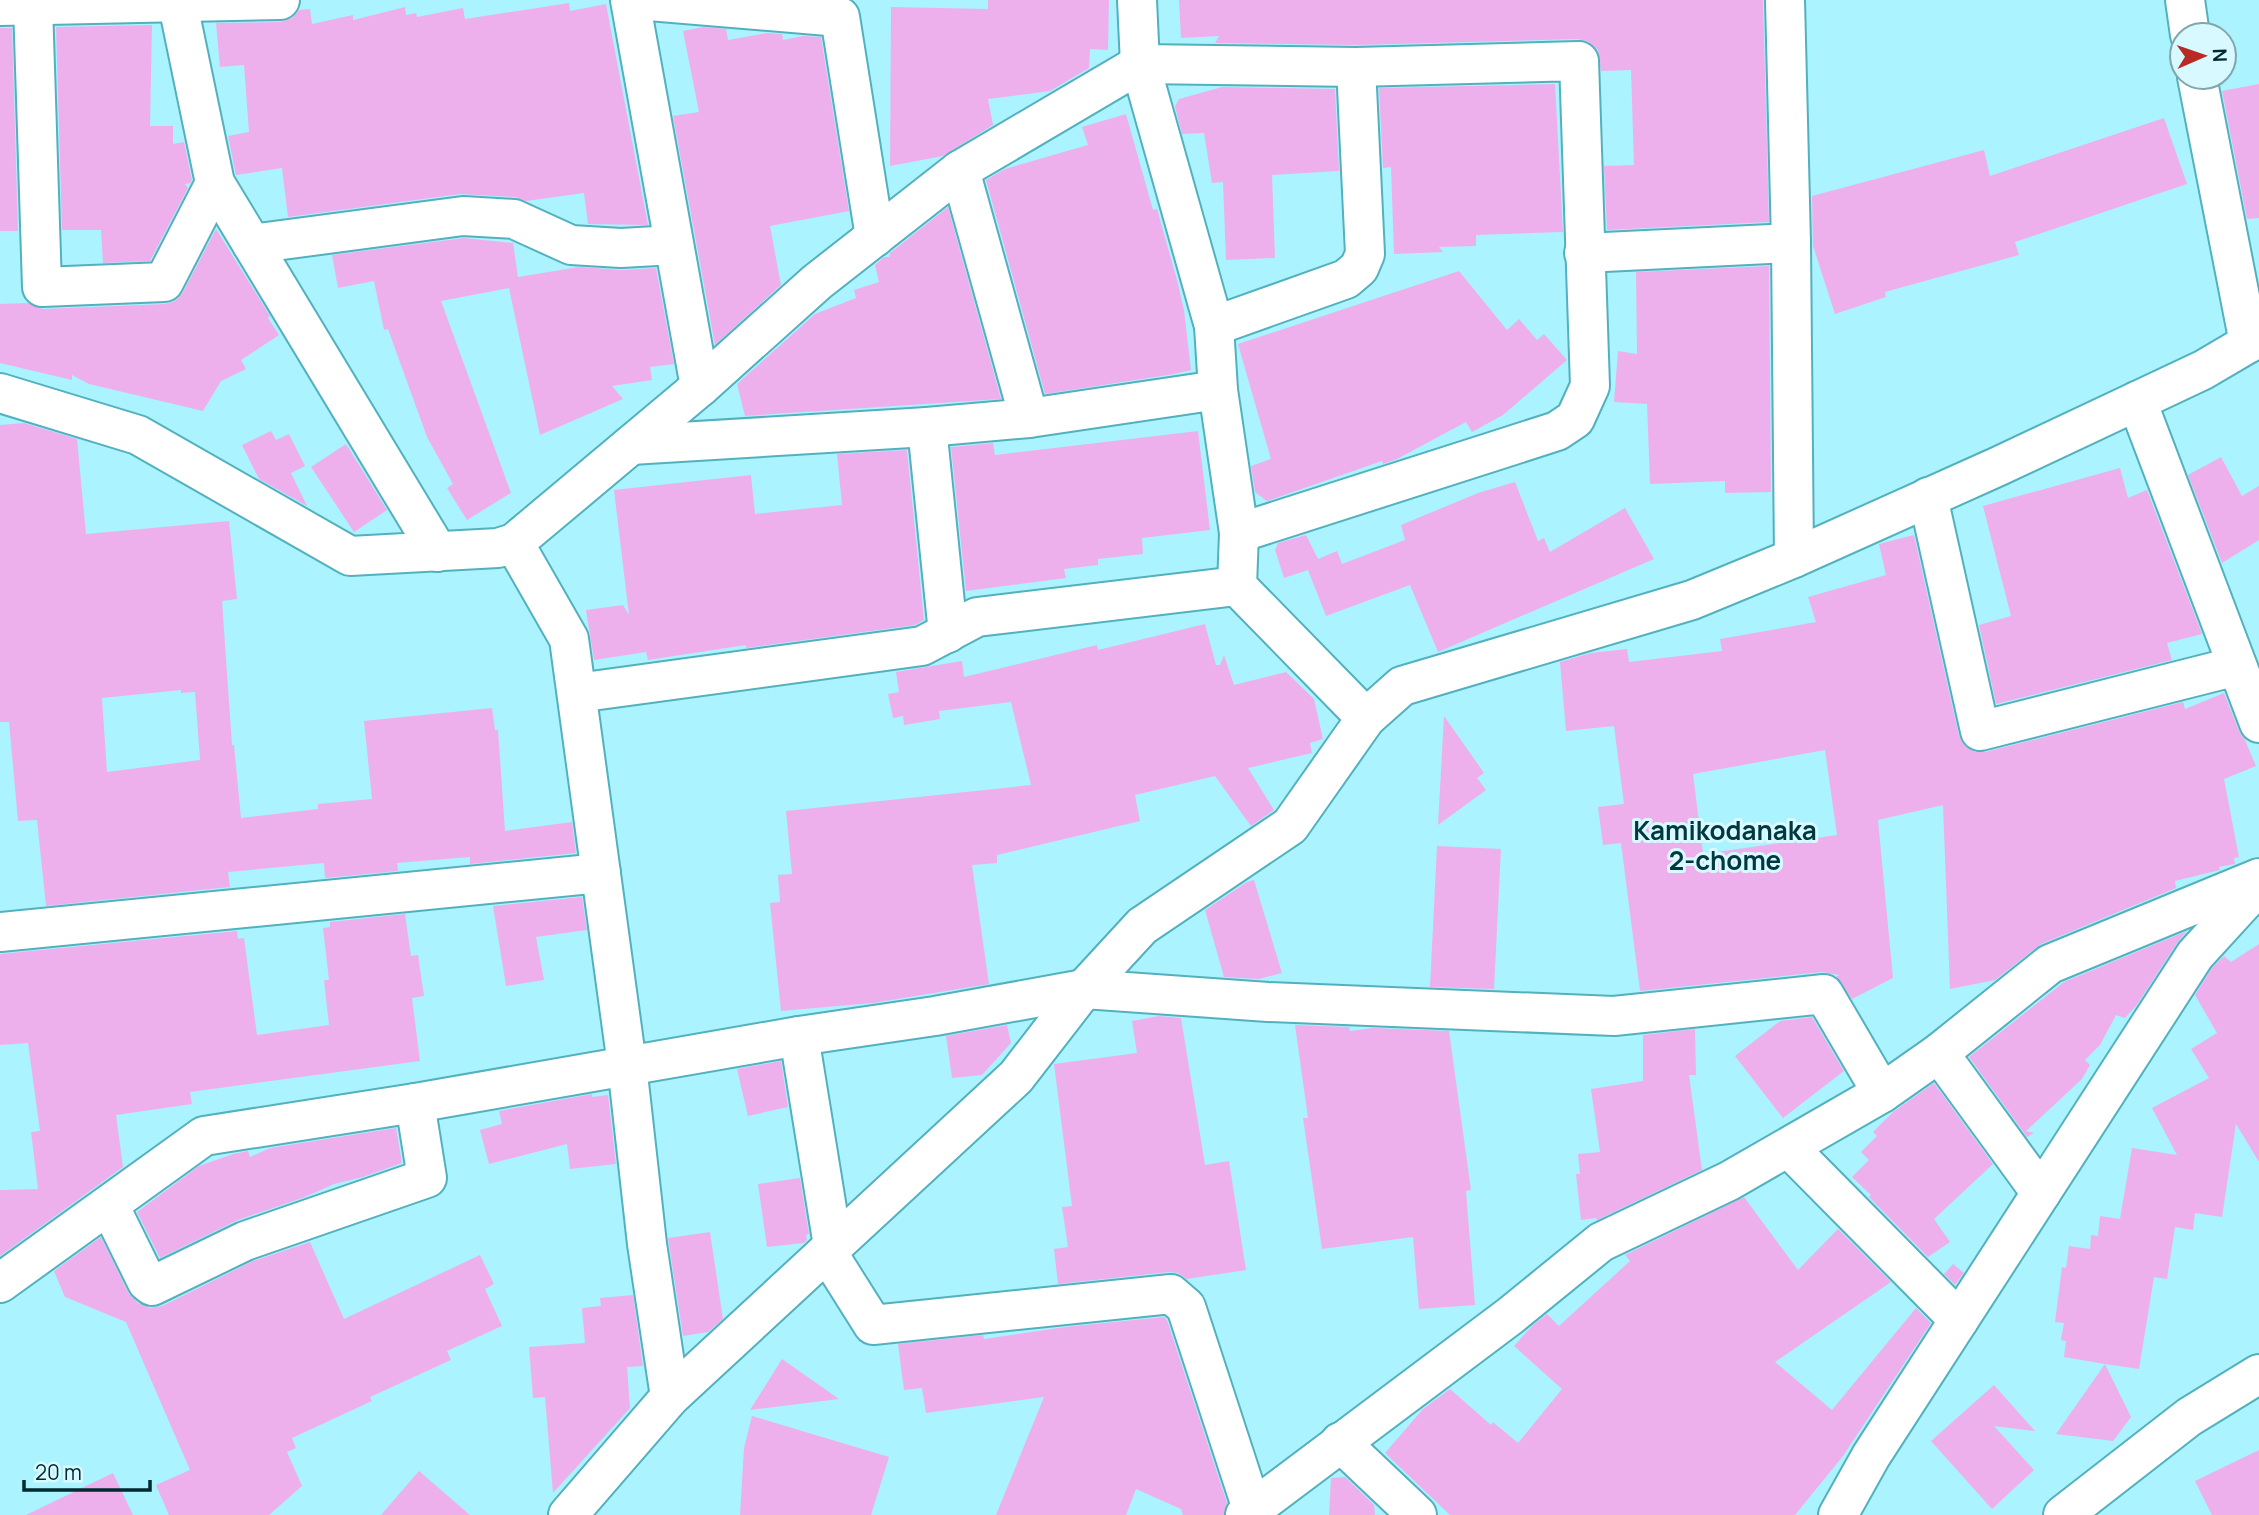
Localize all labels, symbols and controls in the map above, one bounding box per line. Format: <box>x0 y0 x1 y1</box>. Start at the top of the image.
north arrow <box>2168 21 2238 91</box>
text: N <box>2207 48 2233 63</box>
district label: Kamikodanaka 2-chome <box>1633 812 1817 878</box>
scale bar <box>24 1448 150 1492</box>
text: 20 m <box>35 1458 82 1486</box>

